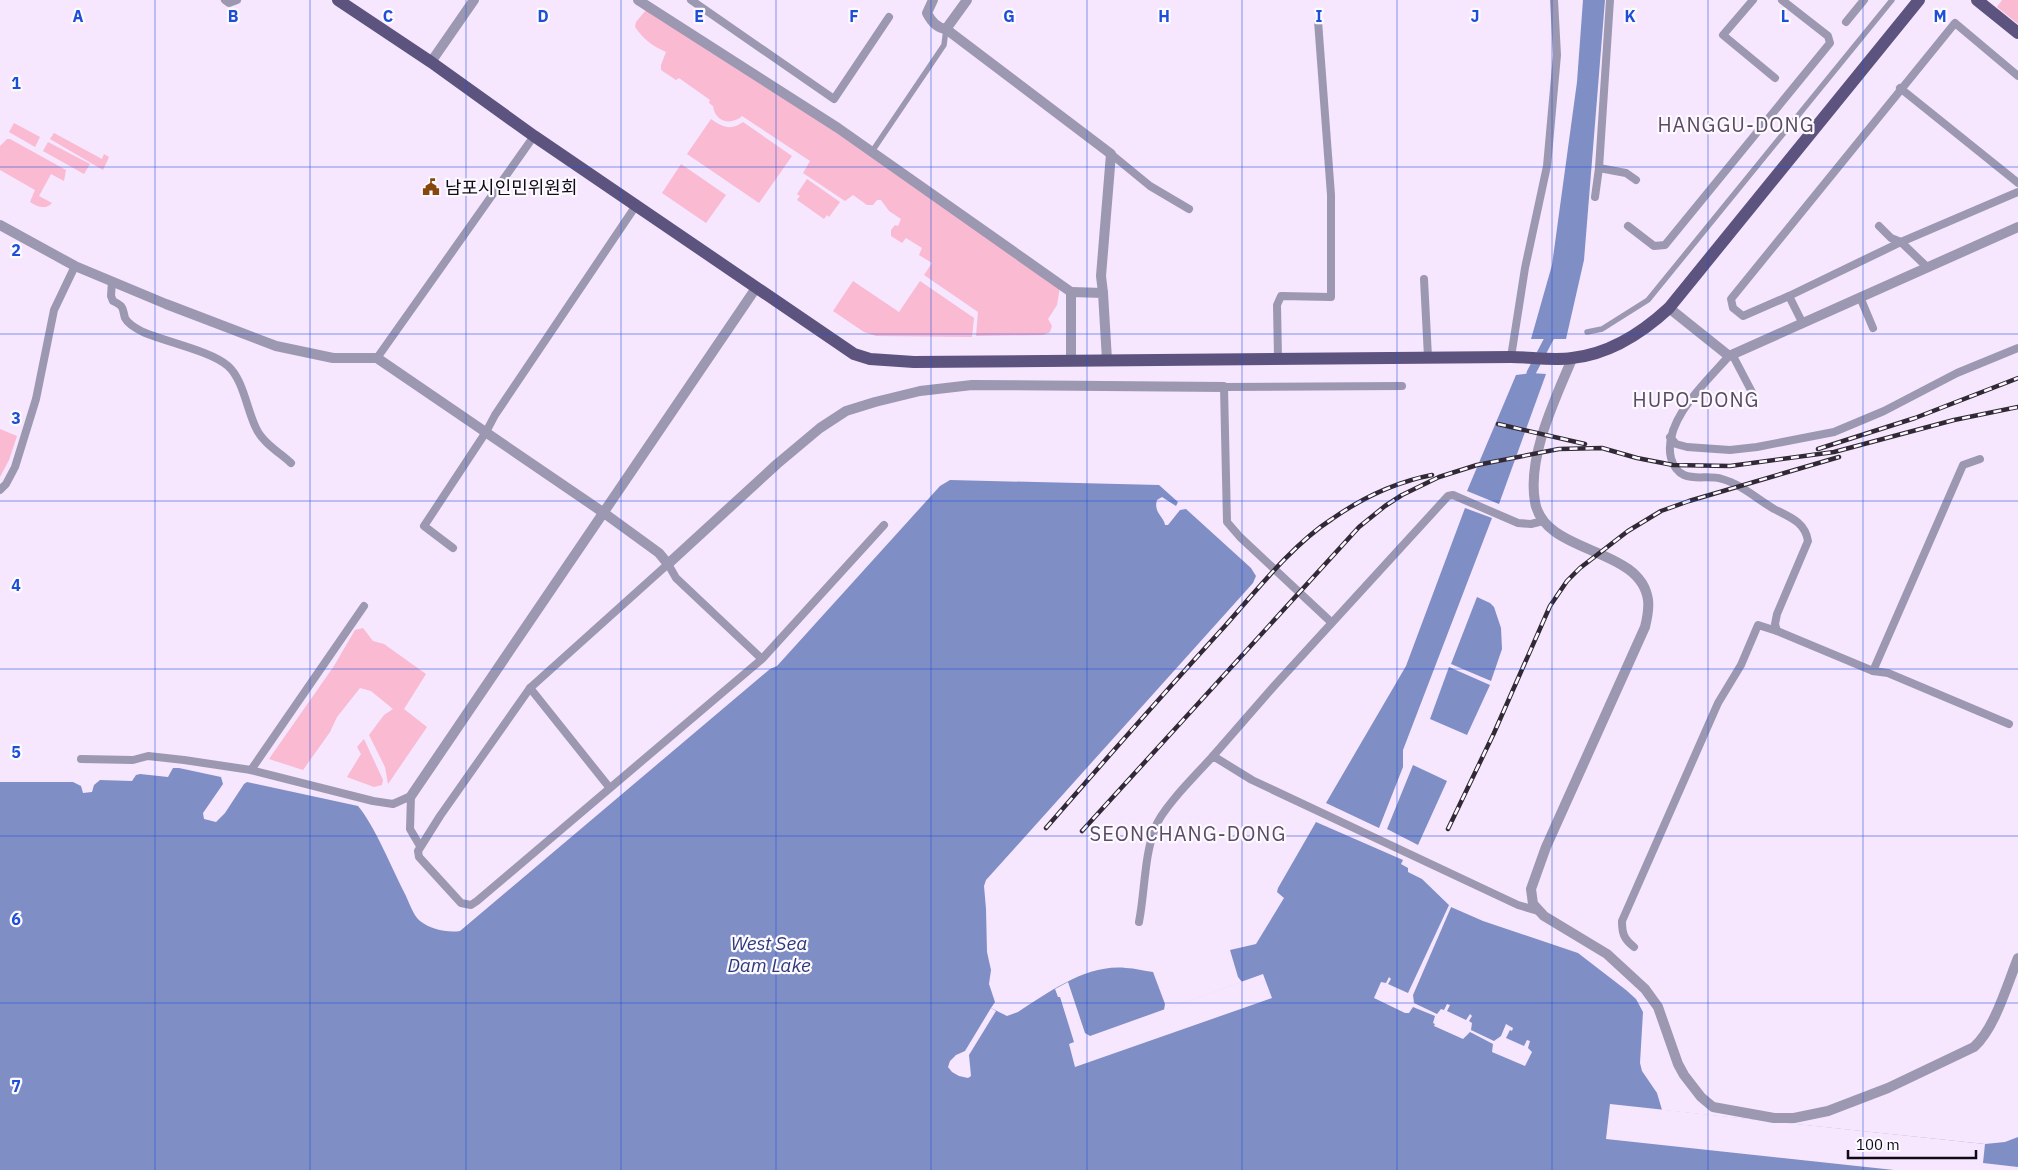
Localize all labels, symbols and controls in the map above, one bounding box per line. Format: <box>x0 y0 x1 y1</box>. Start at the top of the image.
text: A <box>73 6 84 26</box>
text: B <box>228 6 239 26</box>
text: C <box>383 6 393 26</box>
text: D <box>537 6 549 26</box>
text: E <box>694 6 704 26</box>
text: F <box>849 6 859 26</box>
text: G <box>1003 6 1015 26</box>
text: H <box>1158 6 1170 26</box>
text: I <box>1316 6 1323 26</box>
text: J <box>1471 6 1479 26</box>
text: K <box>1624 6 1636 26</box>
text: L <box>1781 6 1789 26</box>
text: M <box>1933 6 1947 26</box>
text: 1 <box>11 73 21 93</box>
district label: HANGGU-DONG <box>1657 111 1815 138</box>
place label: 남포시인민위원회 <box>445 176 577 199</box>
public building icon: 남포시인민위원회 <box>421 177 441 197</box>
text: 2 <box>11 240 21 260</box>
district label: HUPO-DONG <box>1633 386 1759 413</box>
text: 3 <box>11 408 21 428</box>
text: 4 <box>11 575 21 595</box>
text: 5 <box>11 742 21 762</box>
district label: SEONCHANG-DONG <box>1090 820 1286 847</box>
text: 6 <box>11 909 21 929</box>
water label: West Sea Dam Lake <box>727 931 811 977</box>
text: 7 <box>11 1076 21 1096</box>
scale bar <box>1848 1128 1976 1160</box>
text: 100 m <box>1856 1135 1900 1154</box>

